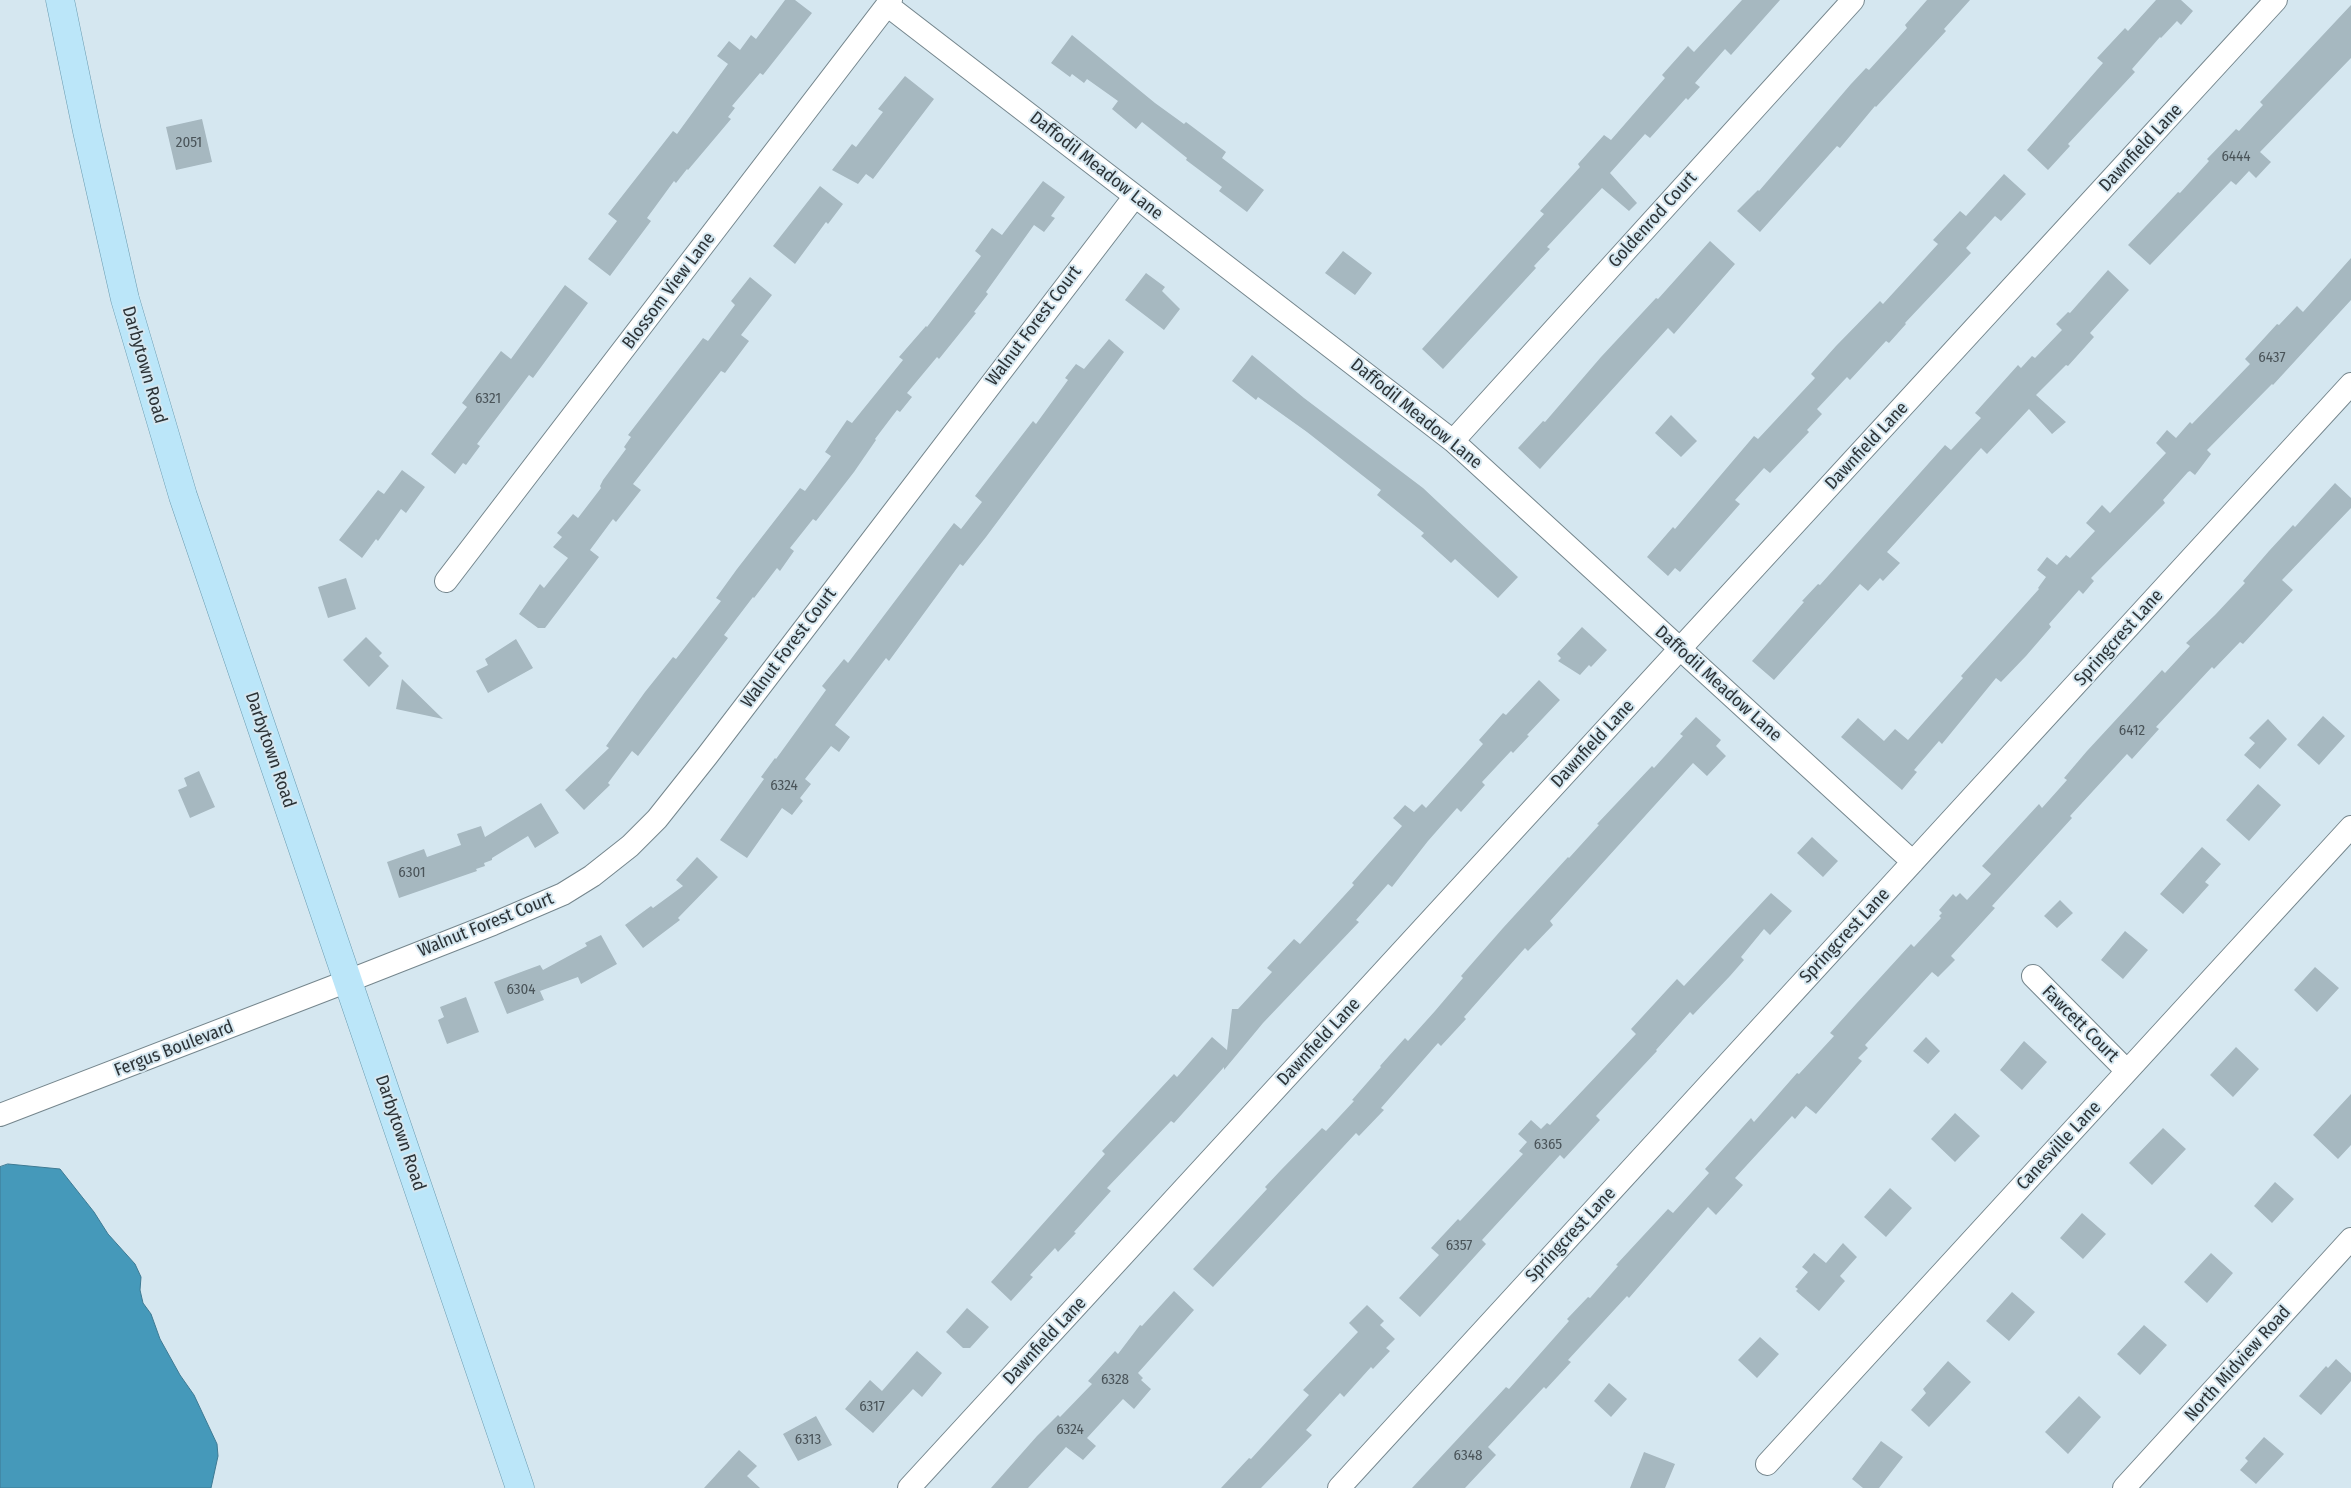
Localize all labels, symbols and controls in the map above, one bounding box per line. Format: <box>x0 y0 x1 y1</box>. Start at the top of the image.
street label: Dawnfield Lane <box>2095 100 2187 196</box>
street label: Daffodil Meadow Lane <box>1025 107 1167 225</box>
house number: 2051 <box>176 134 202 152</box>
house number: 6444 <box>2221 148 2251 166</box>
street label: Goldenrod Court <box>1604 168 1702 272</box>
street label: Blossom View Lane <box>618 228 720 354</box>
street label: Walnut Forest Court <box>982 262 1086 390</box>
street label: Darbytown Road <box>117 304 171 426</box>
house number: 6437 <box>2258 349 2286 367</box>
street label: Daffodil Meadow Lane <box>1346 354 1486 474</box>
house number: 6321 <box>475 390 501 408</box>
street label: Dawnfield Lane <box>1821 398 1913 494</box>
street label: Walnut Forest Court <box>737 584 841 712</box>
street label: Springcrest Lane <box>2070 585 2168 691</box>
street label: Daffodil Meadow Lane <box>1650 621 1786 747</box>
street label: Darbytown Road <box>240 689 300 811</box>
street label: Dawnfield Lane <box>1547 696 1639 792</box>
house number: 6412 <box>2119 722 2145 740</box>
house number: 6324 <box>770 777 798 795</box>
house number: 6301 <box>398 864 426 882</box>
street label: Springcrest Lane <box>1795 884 1895 988</box>
street label: Walnut Forest Court <box>415 888 557 962</box>
house number: 6304 <box>506 981 536 999</box>
street label: Fawcett Court <box>2037 981 2123 1067</box>
street label: Dawnfield Lane <box>1273 994 1365 1090</box>
street label: Fergus Boulevard <box>111 1016 237 1082</box>
street label: Darbytown Road <box>370 1072 430 1194</box>
street label: Canesville Lane <box>2012 1097 2106 1195</box>
house number: 6365 <box>1534 1136 1562 1154</box>
street label: Springcrest Lane <box>1521 1183 1621 1287</box>
house number: 6357 <box>1446 1237 1472 1255</box>
street label: Dawnfield Lane <box>999 1293 1091 1389</box>
street label: North Midview Road <box>2180 1302 2296 1426</box>
house number: 6328 <box>1101 1371 1129 1389</box>
house number: 6317 <box>859 1398 885 1416</box>
house number: 6324 <box>1056 1421 1084 1439</box>
house number: 6313 <box>795 1431 821 1449</box>
house number: 6348 <box>1454 1447 1482 1465</box>

